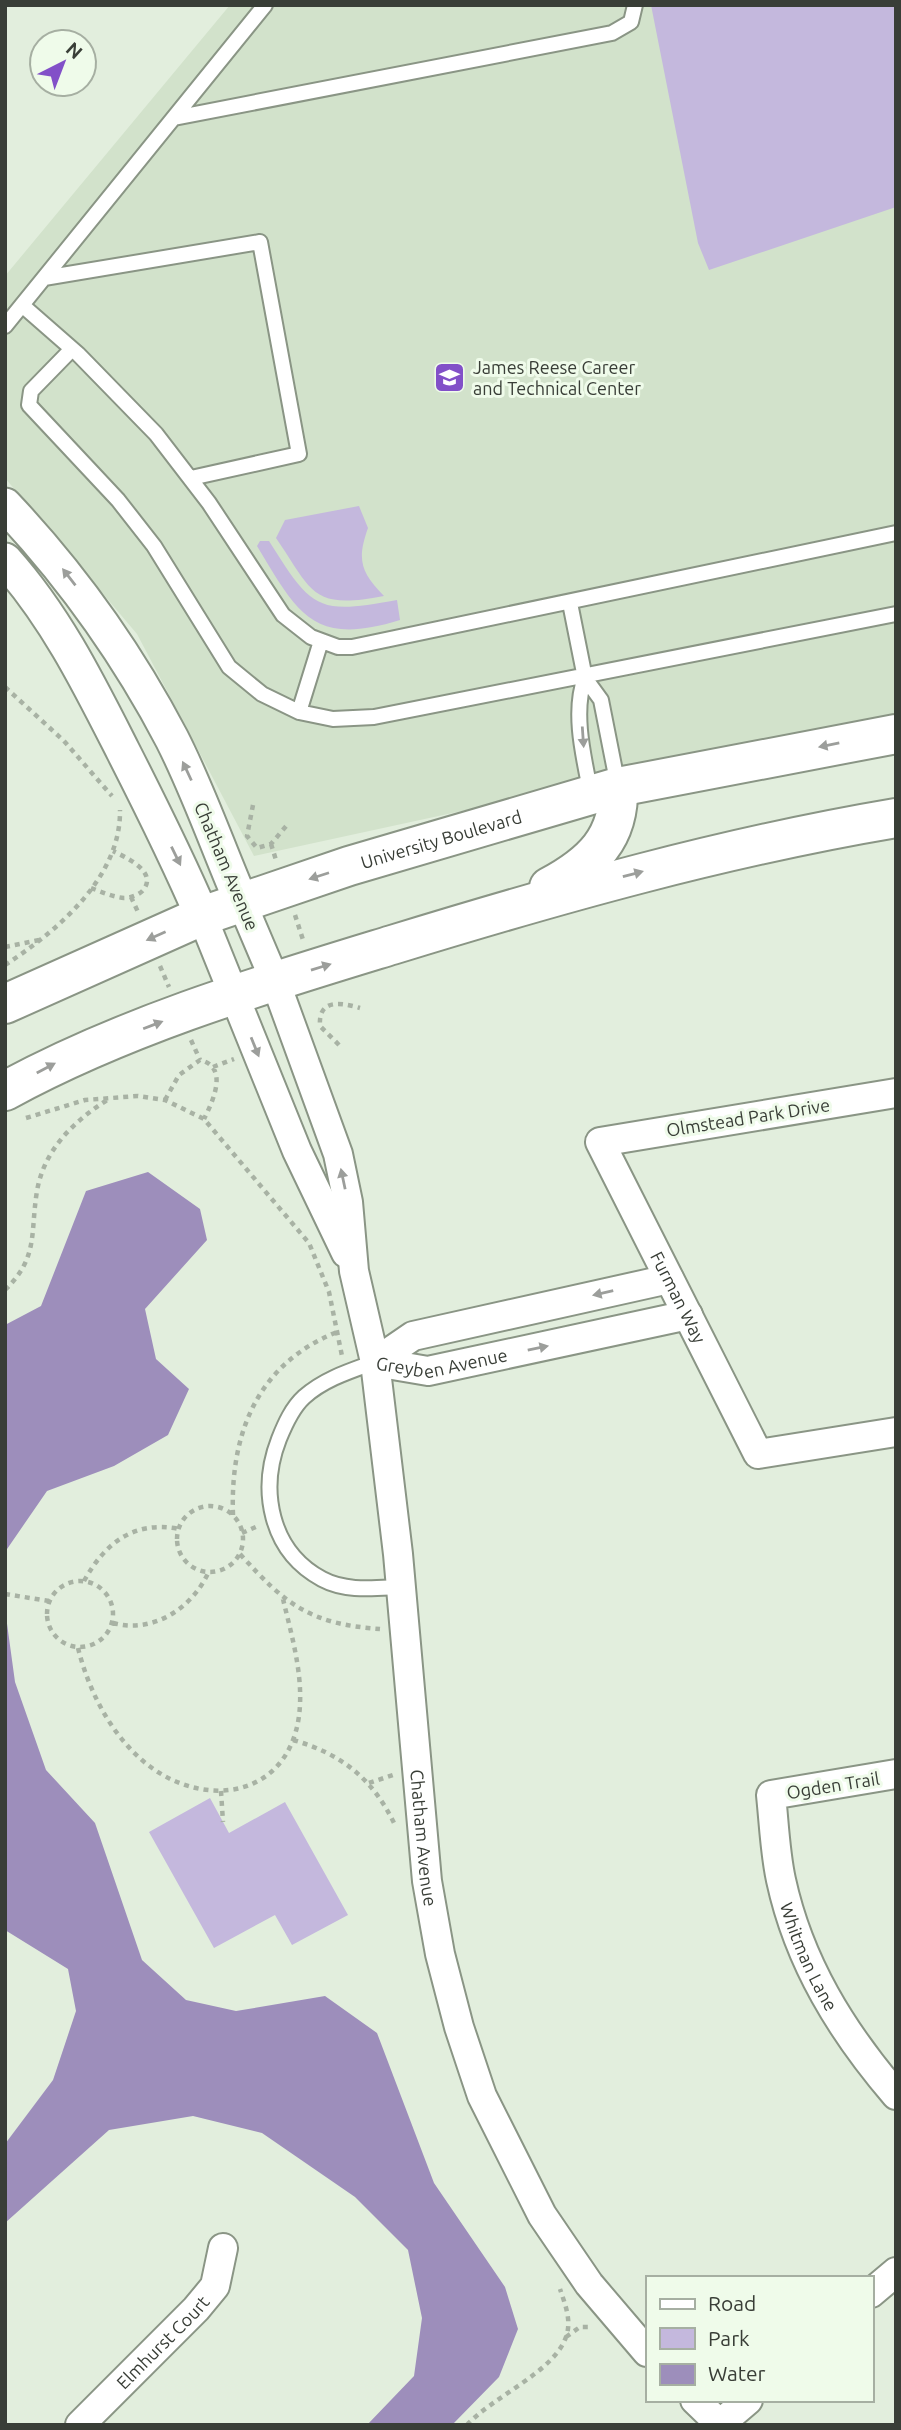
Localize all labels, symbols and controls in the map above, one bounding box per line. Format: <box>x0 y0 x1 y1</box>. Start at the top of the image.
north arrow <box>28 28 98 98</box>
text: N <box>62 37 87 63</box>
place label: James Reese Career and Technical Center <box>473 357 641 398</box>
school or university icon: James Reese Career and Technical Center <box>433 360 467 394</box>
one-way arrow <box>62 568 76 586</box>
one-way arrow <box>577 726 588 748</box>
one-way arrow <box>818 740 840 751</box>
one-way arrow <box>181 761 192 781</box>
street label: Chatham Avenue <box>191 799 263 933</box>
street label: University Boulevard <box>358 806 524 872</box>
one-way arrow <box>170 846 181 866</box>
one-way arrow <box>623 869 644 879</box>
one-way arrow <box>309 871 330 881</box>
one-way arrow <box>145 931 166 942</box>
one-way arrow <box>311 961 332 971</box>
one-way arrow <box>142 1019 163 1030</box>
one-way arrow <box>249 1037 260 1058</box>
one-way arrow <box>37 1062 56 1074</box>
street label: Olmstead Park Drive <box>665 1094 831 1140</box>
one-way arrow <box>337 1168 348 1190</box>
street label: Furman Way <box>647 1248 710 1346</box>
one-way arrow <box>592 1288 614 1299</box>
one-way arrow <box>527 1342 549 1353</box>
street label: Greyben Avenue <box>375 1344 509 1382</box>
street label: Chatham Avenue <box>407 1768 441 1908</box>
street label: Ogden Trail <box>785 1768 881 1802</box>
street label: Whitman Lane <box>777 1900 842 2014</box>
legend <box>646 2276 873 2402</box>
text: Road <box>708 2291 756 2315</box>
street label: Elmhurst Court <box>112 2292 213 2393</box>
text: Park <box>708 2326 750 2350</box>
text: Water <box>708 2361 766 2385</box>

